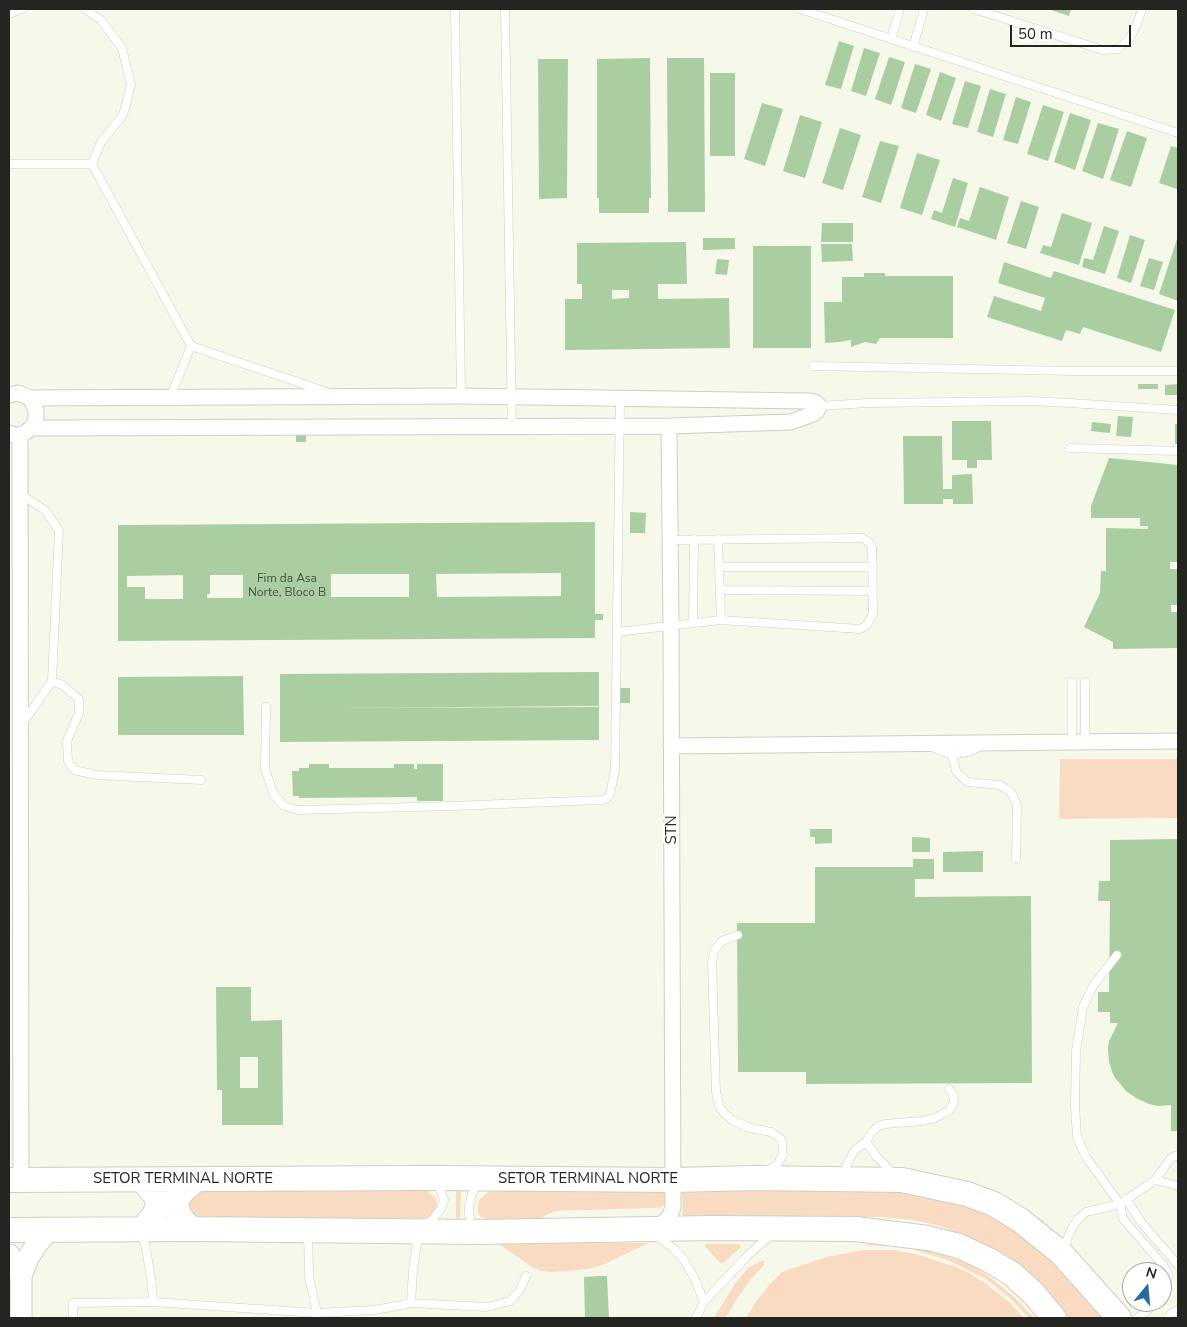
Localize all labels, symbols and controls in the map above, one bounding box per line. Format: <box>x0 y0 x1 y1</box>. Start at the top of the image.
scale bar <box>1012 15 1133 47</box>
text: 50 m <box>1018 24 1053 44</box>
house number: Fim da Asa Norte, Bloco B <box>248 572 326 600</box>
street label: STN <box>663 815 681 845</box>
street label: SETOR TERMINAL NORTE <box>93 1170 273 1188</box>
street label: SETOR TERMINAL NORTE <box>498 1170 678 1188</box>
north arrow <box>1122 1262 1172 1312</box>
text: N <box>1143 1263 1159 1284</box>

